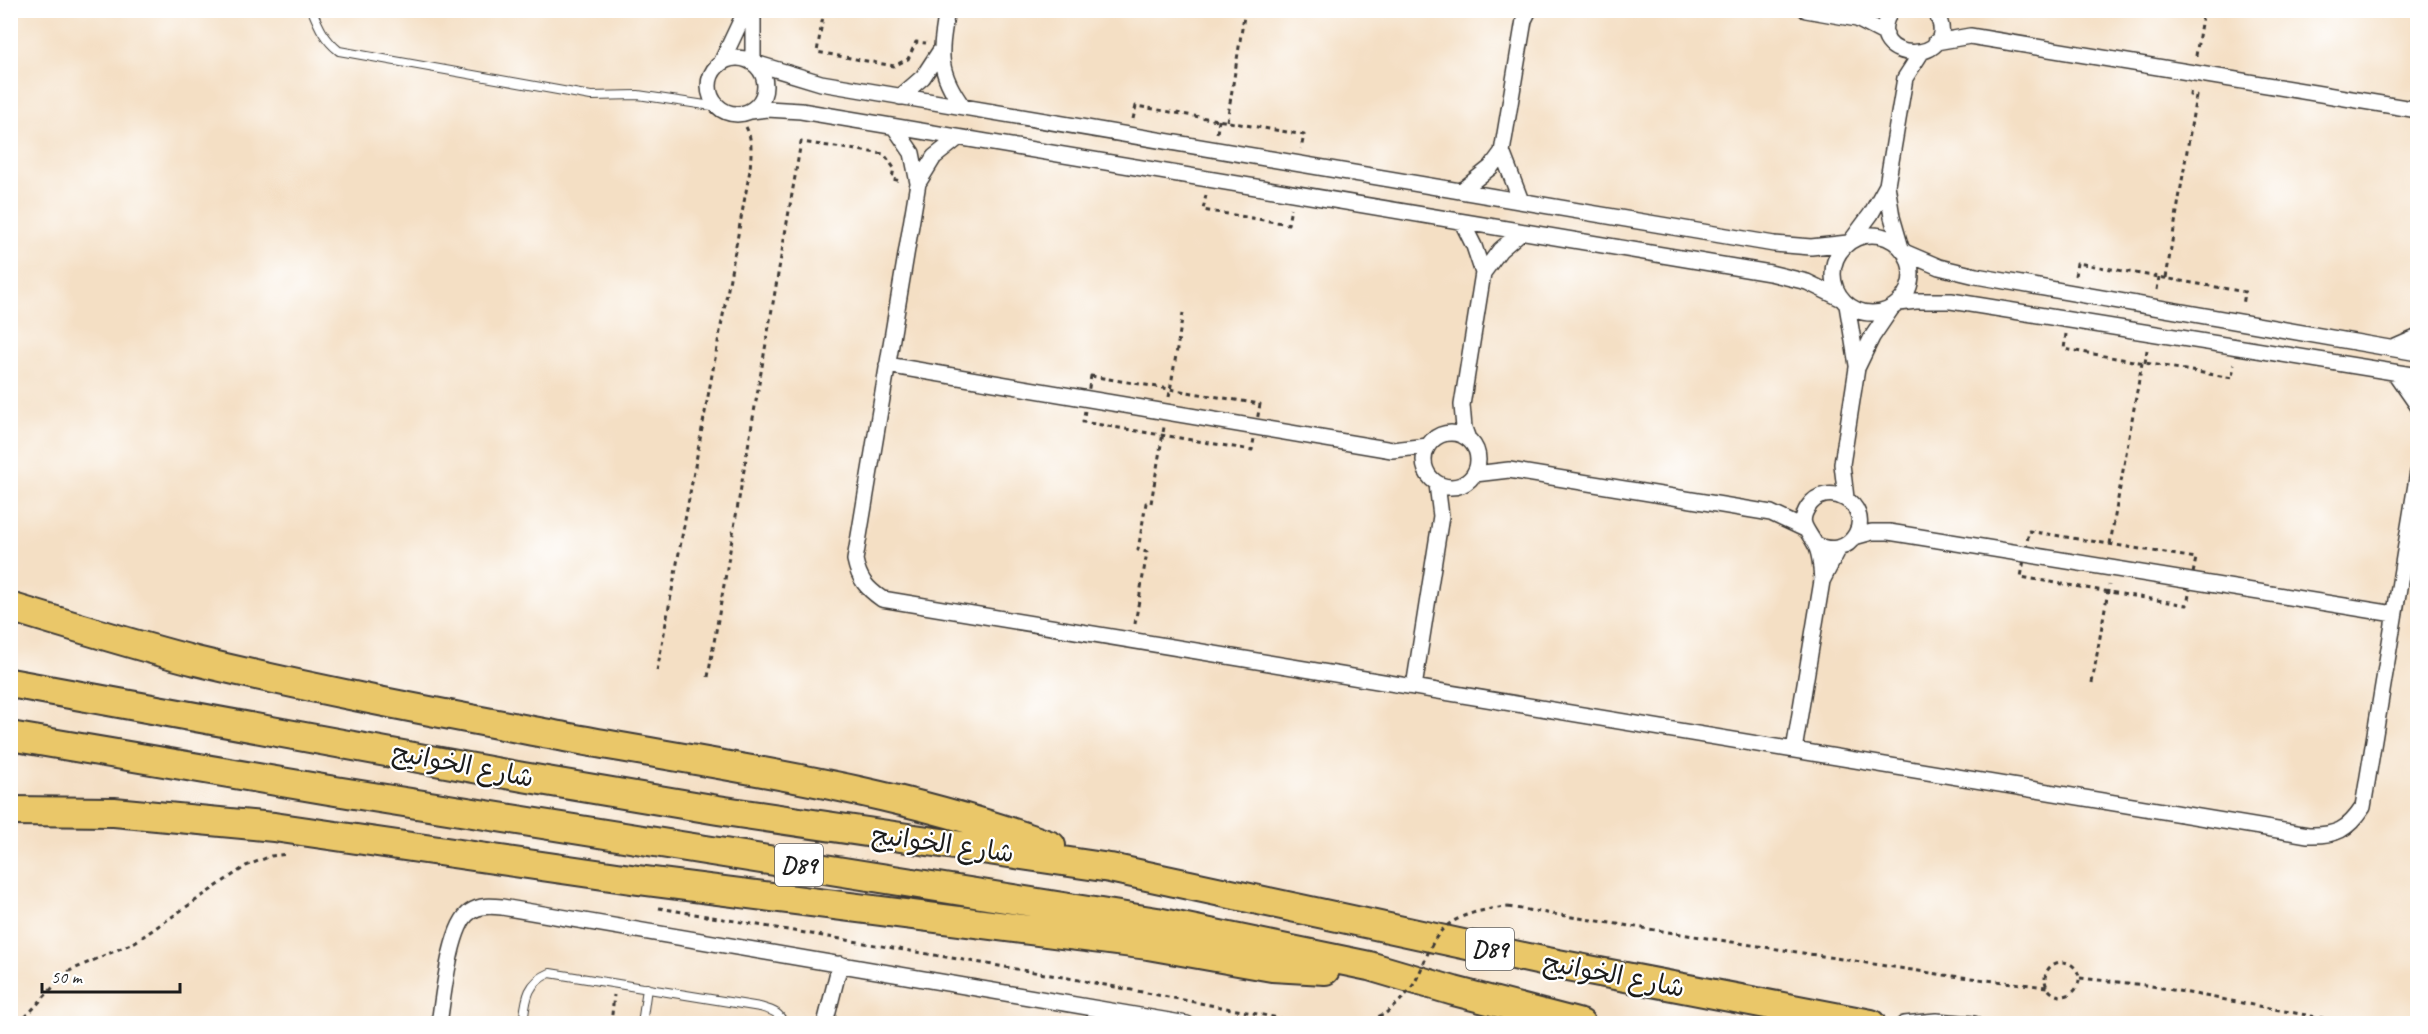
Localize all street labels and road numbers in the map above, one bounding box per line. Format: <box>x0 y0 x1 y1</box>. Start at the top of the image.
street label: شارع الخوانيج <box>389 735 537 796</box>
street label: شارع الخوانيج <box>870 818 1016 871</box>
road number: D89 <box>775 844 823 886</box>
road number: D89 <box>1466 928 1514 970</box>
street label: شارع الخوانيج <box>1540 945 1688 1006</box>

